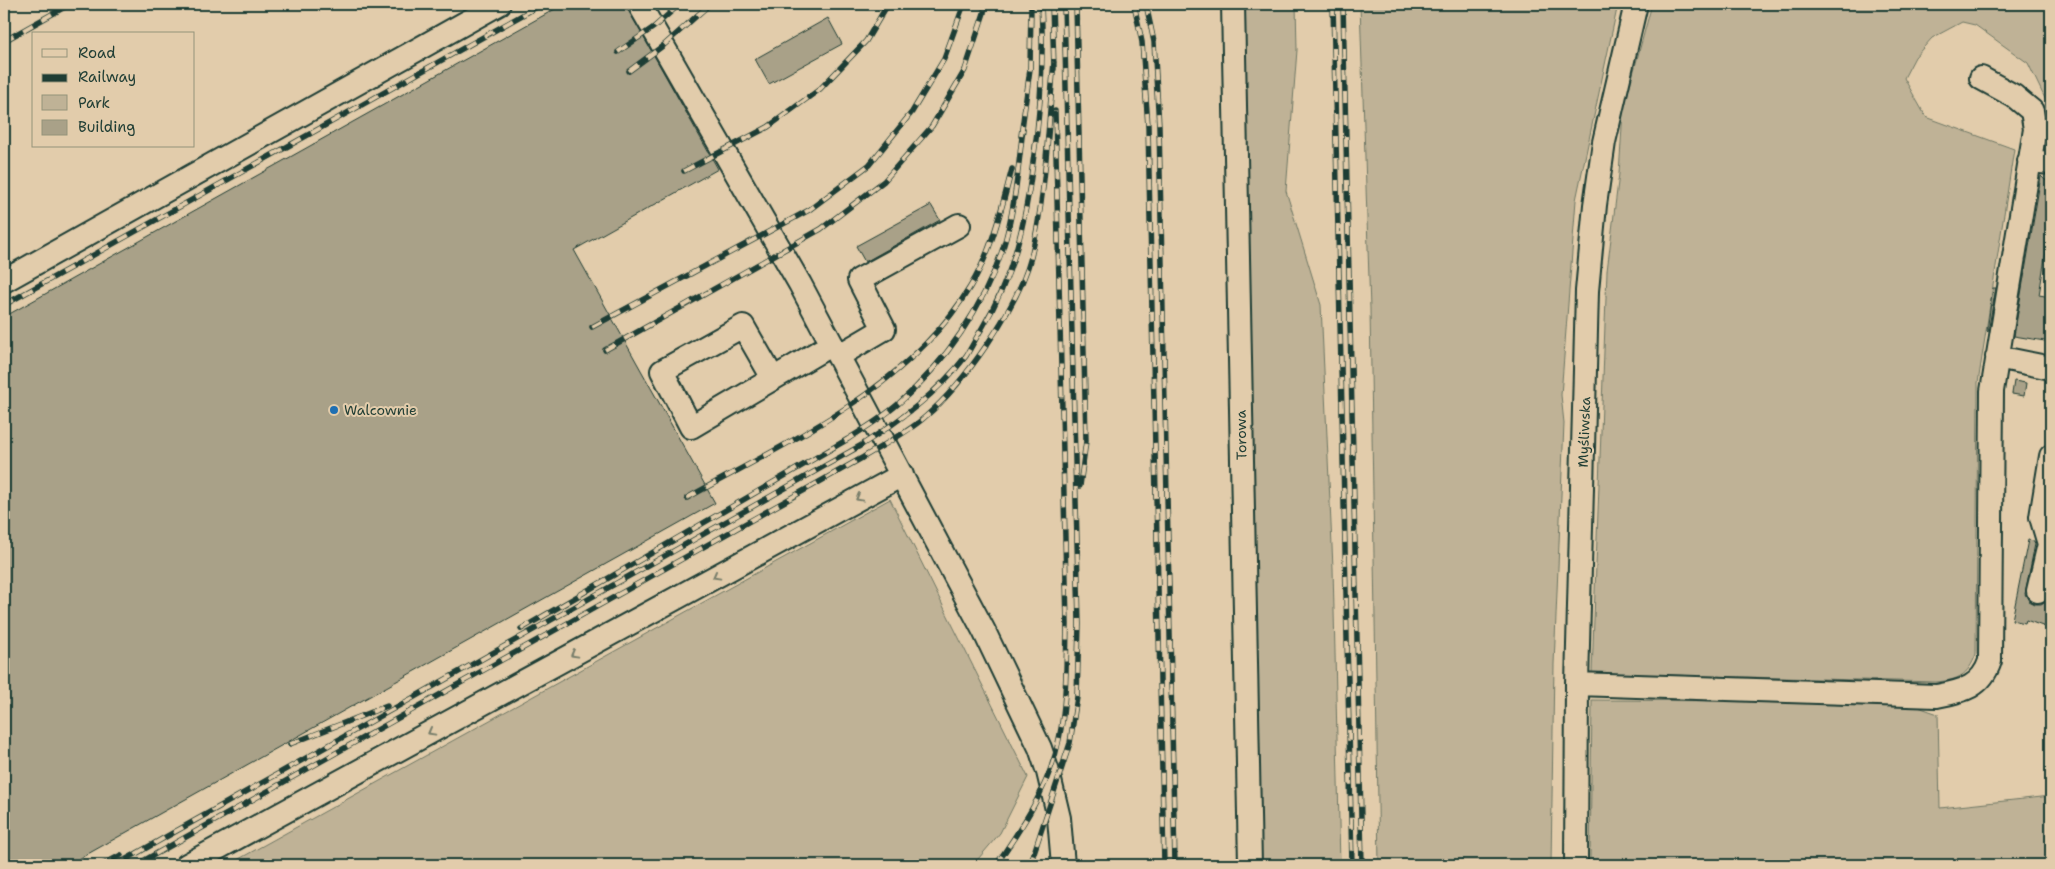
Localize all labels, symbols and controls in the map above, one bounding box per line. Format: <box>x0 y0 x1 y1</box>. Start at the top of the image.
legend <box>32 32 195 148</box>
text: Road <box>78 43 116 63</box>
text: Railway <box>78 67 136 87</box>
text: Park <box>78 93 110 113</box>
text: Building <box>78 117 135 137</box>
street label: Myśliwska <box>1574 396 1594 468</box>
place label: Walcownie <box>344 401 417 419</box>
marker: Walcownie <box>328 404 340 416</box>
street label: Torowa <box>1232 409 1250 460</box>
one-way arrow <box>855 492 864 502</box>
one-way arrow <box>713 570 722 580</box>
one-way arrow <box>570 648 579 658</box>
one-way arrow <box>427 726 436 736</box>

